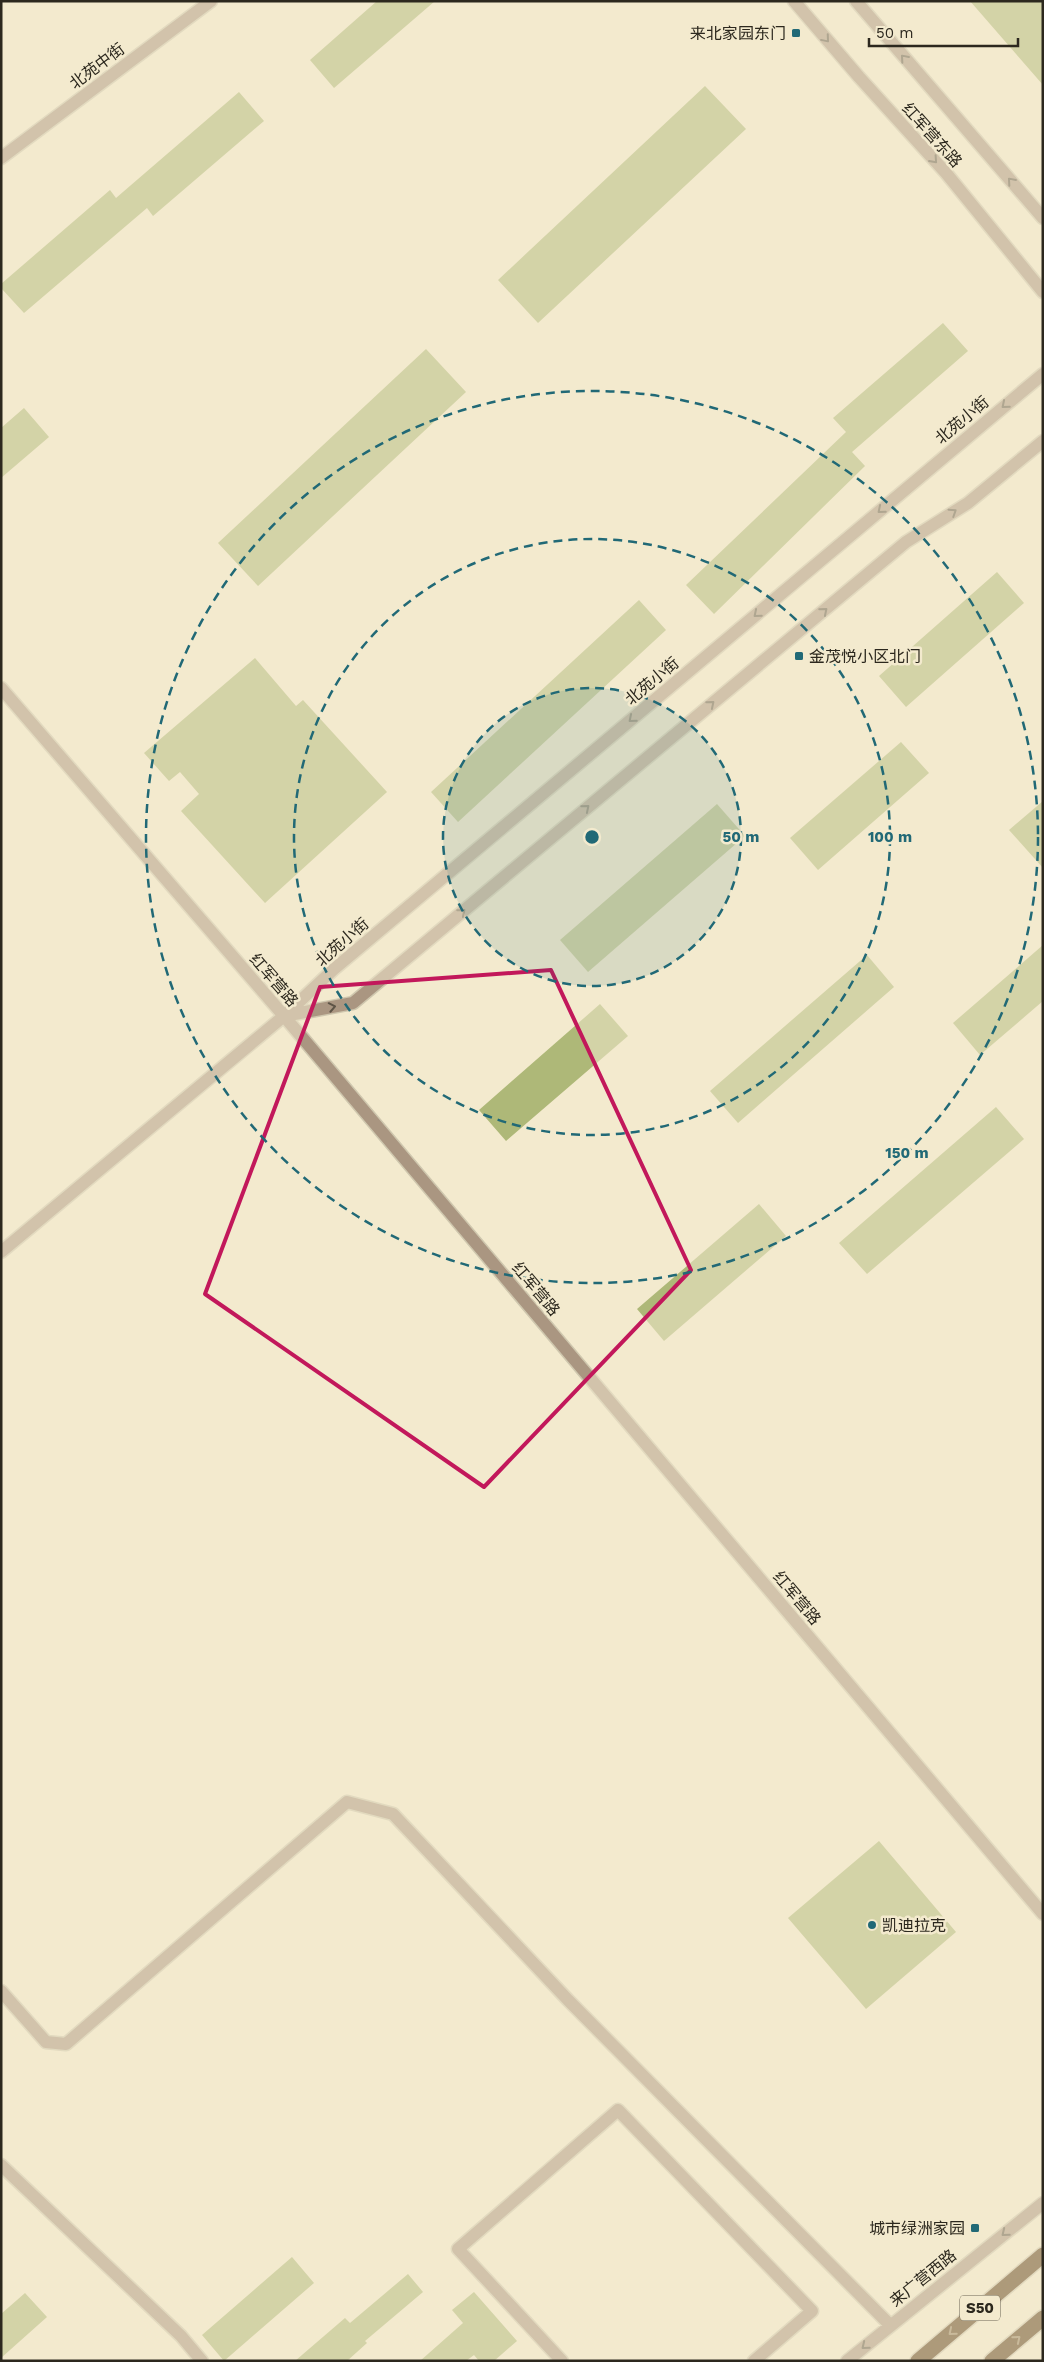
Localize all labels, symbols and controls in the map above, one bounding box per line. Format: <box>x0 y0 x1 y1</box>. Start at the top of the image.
scale bar <box>869 15 1018 47</box>
place label: 来北家园东门 <box>690 24 786 43</box>
text: 50 m <box>876 24 913 42</box>
marker: 来北家园东门 <box>790 27 802 39</box>
one-way arrow <box>820 33 829 42</box>
street label: 北苑中街 <box>66 39 128 93</box>
one-way arrow <box>901 55 910 64</box>
street label: 红军营东路 <box>898 99 966 171</box>
one-way arrow <box>928 154 937 163</box>
one-way arrow <box>1007 178 1016 187</box>
street label: 北苑小街 <box>931 392 993 448</box>
one-way arrow <box>1002 400 1011 409</box>
one-way arrow <box>878 504 887 512</box>
one-way arrow <box>947 509 956 519</box>
one-way arrow <box>818 607 827 616</box>
one-way arrow <box>753 609 762 618</box>
place label: 金茂悦小区北门 <box>809 647 921 666</box>
marker: 金茂悦小区北门 <box>793 650 805 662</box>
street label: 北苑小街 <box>621 653 683 709</box>
one-way arrow <box>706 701 715 710</box>
one-way arrow <box>629 713 638 721</box>
one-way arrow <box>581 805 590 814</box>
centre of rings <box>583 828 601 846</box>
text: 50 m <box>723 828 759 846</box>
text: 100 m <box>868 828 912 846</box>
one-way arrow <box>456 909 465 918</box>
street label: 北苑小街 <box>312 914 372 970</box>
street label: 红军营路 <box>246 950 302 1010</box>
one-way arrow <box>328 1002 337 1012</box>
text: 150 m <box>885 1144 929 1162</box>
street label: 红军营路 <box>508 1258 564 1320</box>
street label: 红军营路 <box>769 1567 825 1629</box>
place label: 凯迪拉克 <box>882 1916 946 1935</box>
marker: 凯迪拉克 <box>866 1919 878 1931</box>
place label: 城市绿洲家园 <box>869 2219 965 2238</box>
marker: 城市绿洲家园 <box>969 2222 981 2234</box>
one-way arrow <box>1002 2228 1011 2236</box>
street label: 来广营西路 <box>886 2245 960 2311</box>
road number: S50 <box>960 2296 1000 2320</box>
one-way arrow <box>949 2326 958 2335</box>
one-way arrow <box>1012 2336 1021 2345</box>
one-way arrow <box>862 2341 871 2349</box>

